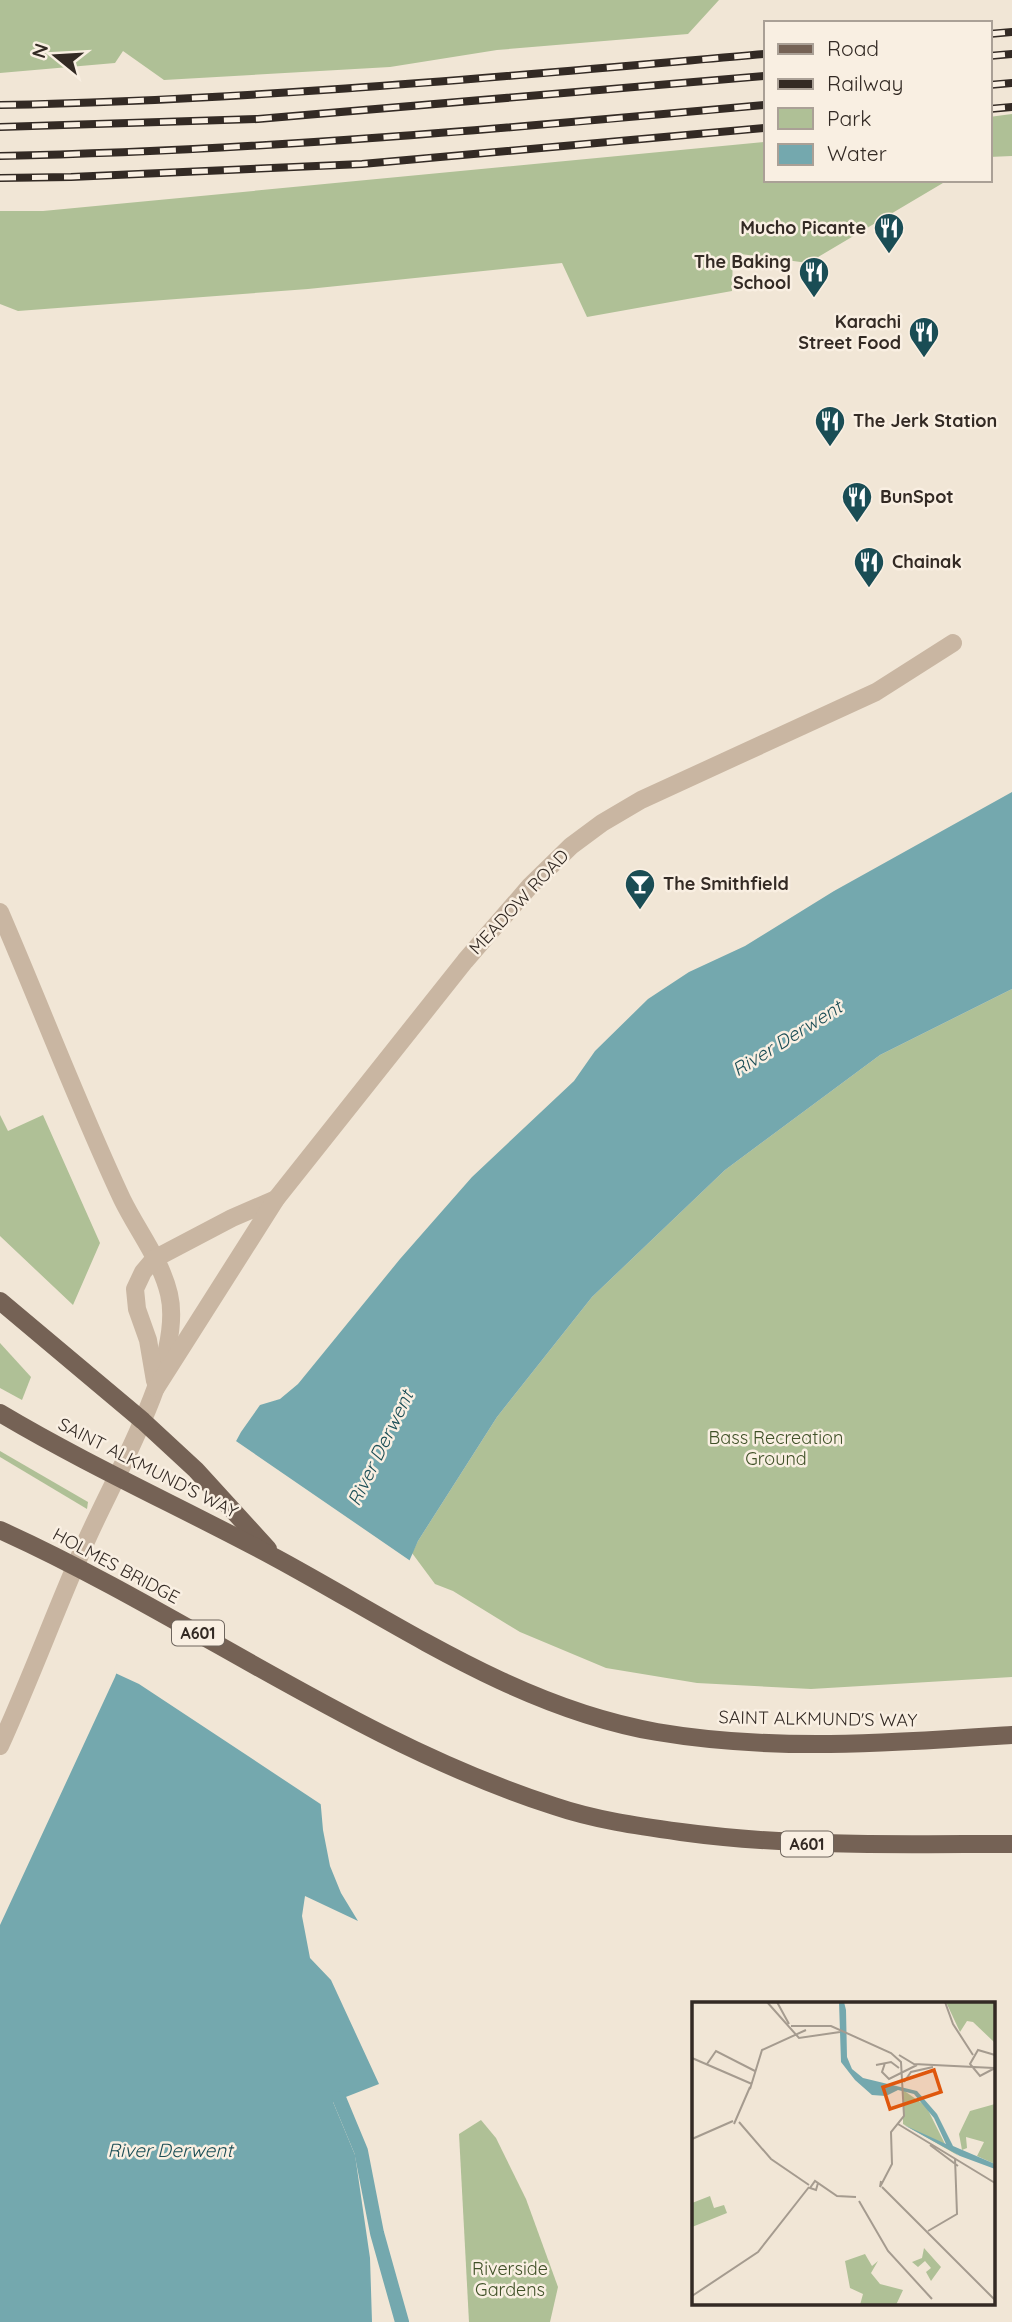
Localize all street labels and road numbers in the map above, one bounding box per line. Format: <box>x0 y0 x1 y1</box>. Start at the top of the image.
street label: MEADOW ROAD <box>464 844 573 959</box>
street label: SAINT ALKMUND'S WAY <box>54 1412 242 1523</box>
street label: HOLMES BRIDGE <box>49 1522 184 1609</box>
road number: A601 <box>172 1620 224 1646</box>
street label: SAINT ALKMUND'S WAY <box>718 1705 918 1732</box>
road number: A601 <box>781 1832 833 1856</box>

